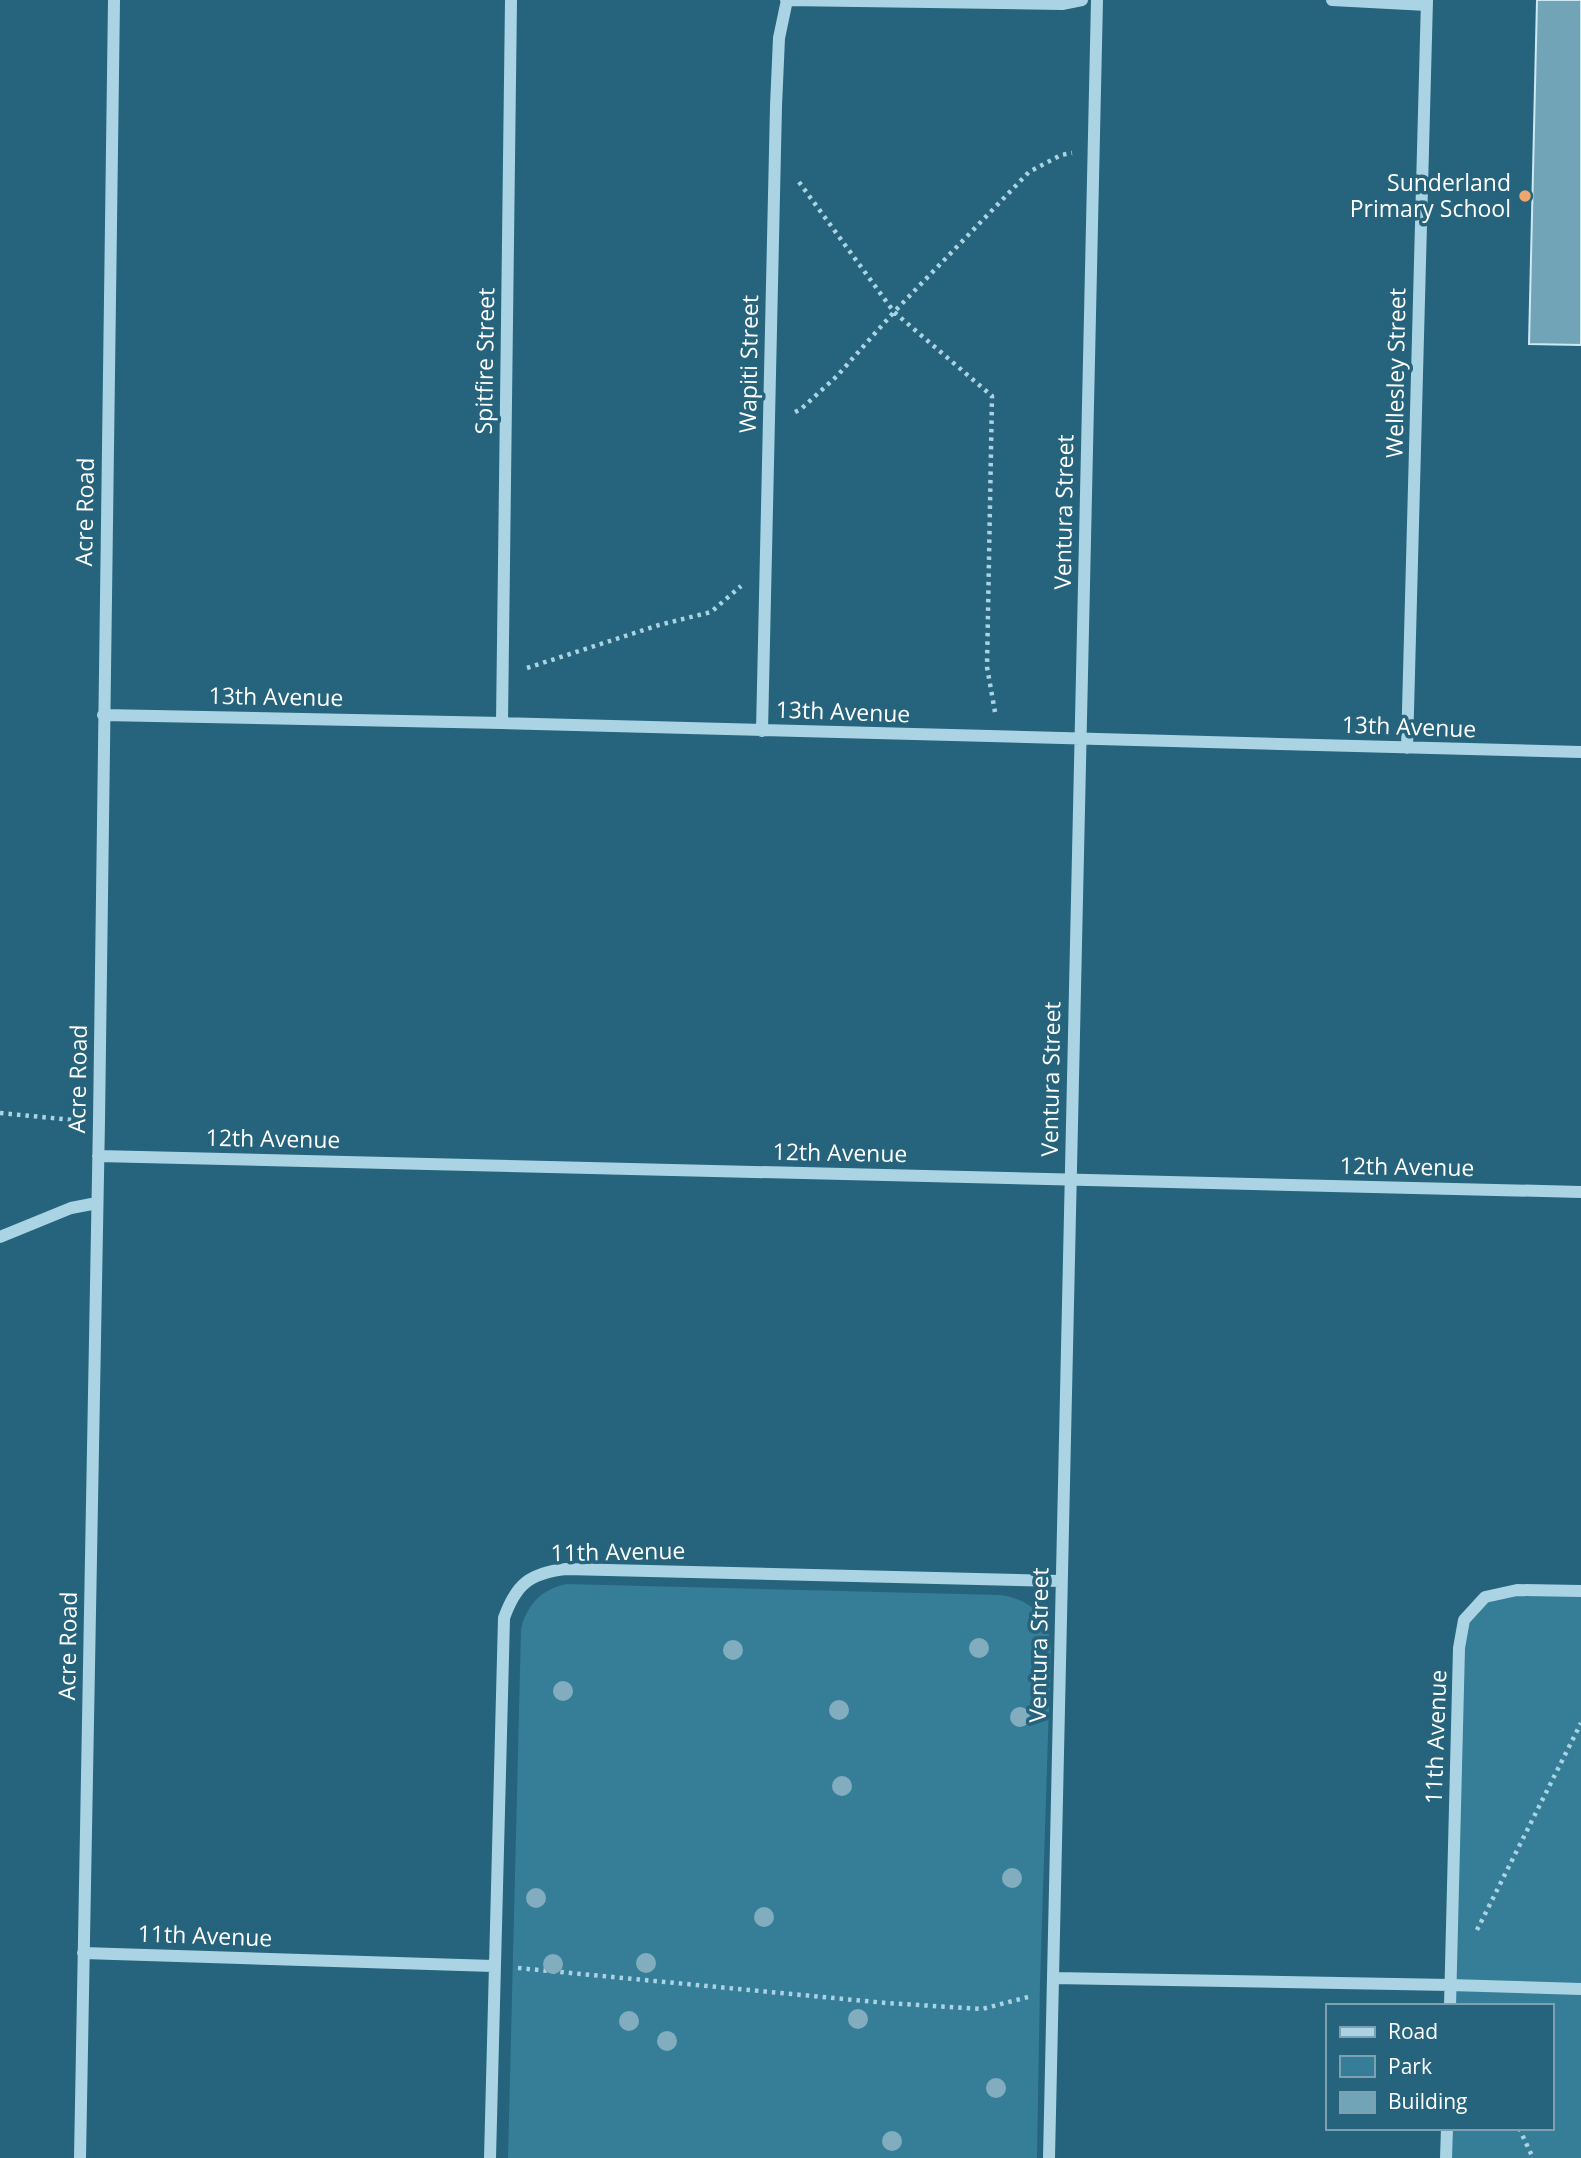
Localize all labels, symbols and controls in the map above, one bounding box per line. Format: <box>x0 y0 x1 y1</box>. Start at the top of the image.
place label: Sunderland Primary School <box>1350 166 1511 224</box>
marker: Sunderland Primary School <box>1517 188 1533 204</box>
street label: Spitfire Street <box>467 287 501 435</box>
street label: Wellesley Street <box>1378 288 1412 458</box>
street label: Wapiti Street <box>731 295 765 433</box>
street label: Ventura Street <box>1046 434 1080 590</box>
street label: Acre Road <box>67 457 101 567</box>
street label: 13th Avenue <box>208 679 344 713</box>
street label: 13th Avenue <box>775 693 911 729</box>
street label: 13th Avenue <box>1341 708 1477 744</box>
street label: Ventura Street <box>1033 1001 1067 1157</box>
street label: Acre Road <box>60 1024 94 1134</box>
street label: 12th Avenue <box>205 1121 341 1155</box>
street label: 12th Avenue <box>772 1135 908 1169</box>
street label: 12th Avenue <box>1339 1149 1475 1183</box>
street label: 11th Avenue <box>550 1534 686 1568</box>
street label: Ventura Street <box>1021 1567 1055 1723</box>
street label: Acre Road <box>50 1591 84 1701</box>
street label: 11th Avenue <box>1417 1669 1453 1805</box>
street label: 11th Avenue <box>137 1917 273 1953</box>
legend <box>1326 2004 1553 2130</box>
text: Road <box>1388 2017 1438 2045</box>
text: Park <box>1388 2052 1432 2080</box>
text: Building <box>1388 2087 1467 2115</box>

